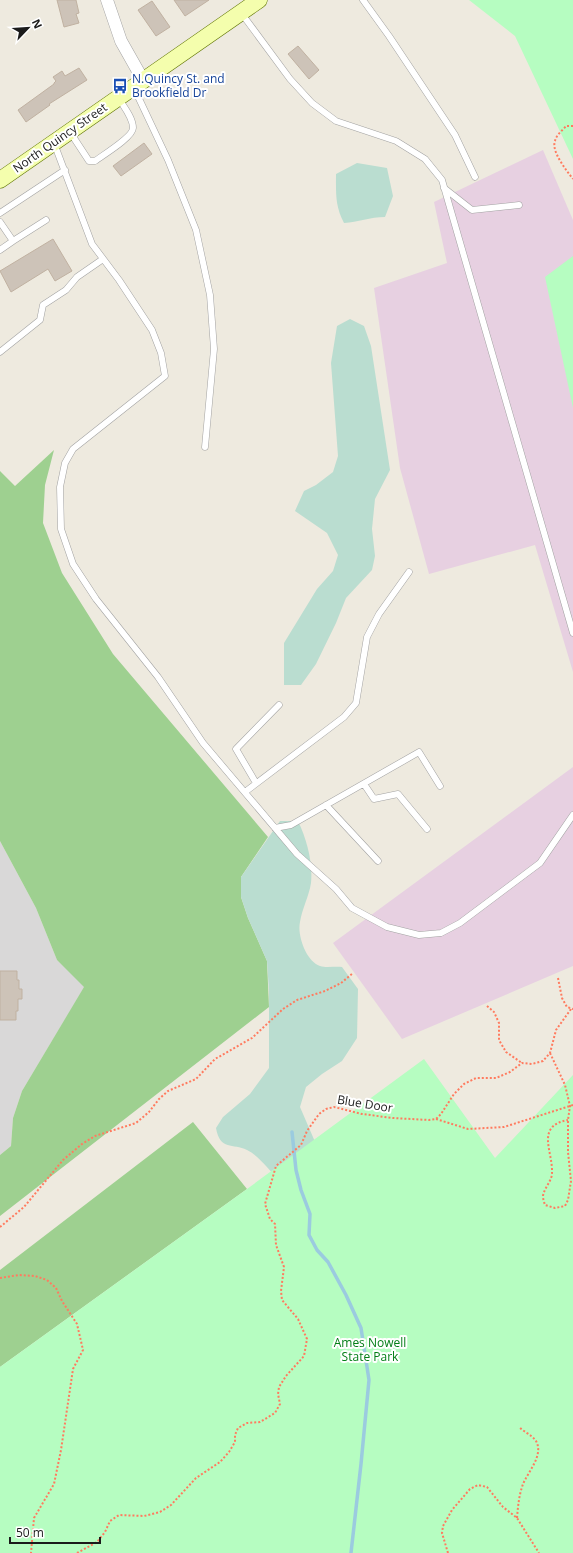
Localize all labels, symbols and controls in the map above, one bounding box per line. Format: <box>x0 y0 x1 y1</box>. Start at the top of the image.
north arrow <box>8 8 48 48</box>
text: N <box>29 16 46 31</box>
place label: N.Quincy St. and Brookfield Dr <box>132 70 225 101</box>
bus stop icon: N.Quincy St. and Brookfield Dr <box>111 77 129 95</box>
street label: North Quincy Street <box>9 99 110 176</box>
street label: Blue Door <box>336 1091 394 1116</box>
park label: Ames Nowell State Park <box>334 1334 406 1365</box>
scale bar <box>10 1519 100 1545</box>
text: 50 m <box>16 1524 44 1541</box>

